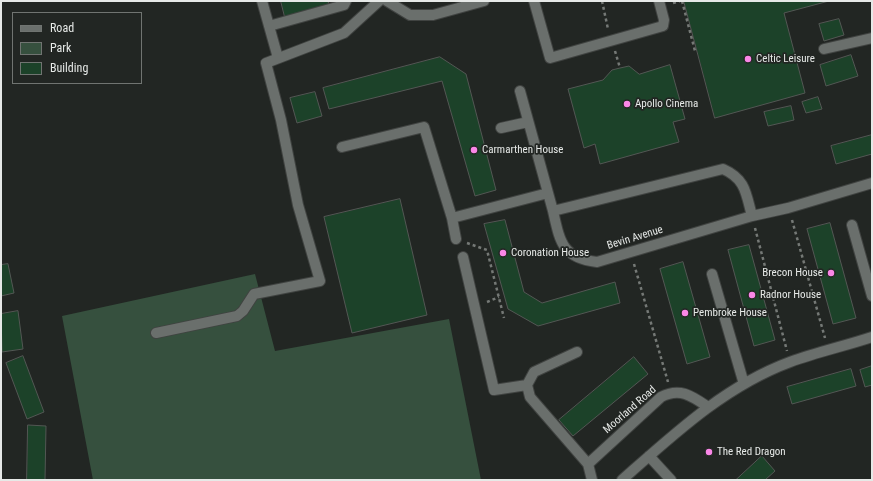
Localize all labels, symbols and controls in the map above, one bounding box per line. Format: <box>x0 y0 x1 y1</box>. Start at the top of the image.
legend <box>12 12 142 84</box>
text: Road <box>50 21 74 35</box>
text: Park <box>50 41 71 55</box>
place label: Celtic Leisure <box>756 52 815 66</box>
marker: Celtic Leisure <box>743 54 753 64</box>
text: Building <box>50 61 88 75</box>
place label: Apollo Cinema <box>635 97 698 111</box>
marker: Apollo Cinema <box>622 99 632 109</box>
place label: Carmarthen House <box>482 143 563 157</box>
marker: Carmarthen House <box>469 145 479 155</box>
street label: Bevin Avenue <box>605 223 665 253</box>
place label: Coronation House <box>511 246 589 260</box>
marker: Coronation House <box>498 248 508 258</box>
place label: Brecon House <box>762 266 823 280</box>
marker: Brecon House <box>826 268 836 278</box>
place label: Radnor House <box>760 288 821 302</box>
marker: Radnor House <box>747 290 757 300</box>
place label: Pembroke House <box>693 306 767 320</box>
marker: Pembroke House <box>680 308 690 318</box>
street label: Moorland Road <box>601 383 659 437</box>
place label: The Red Dragon <box>717 445 786 459</box>
marker: The Red Dragon <box>704 447 714 457</box>

